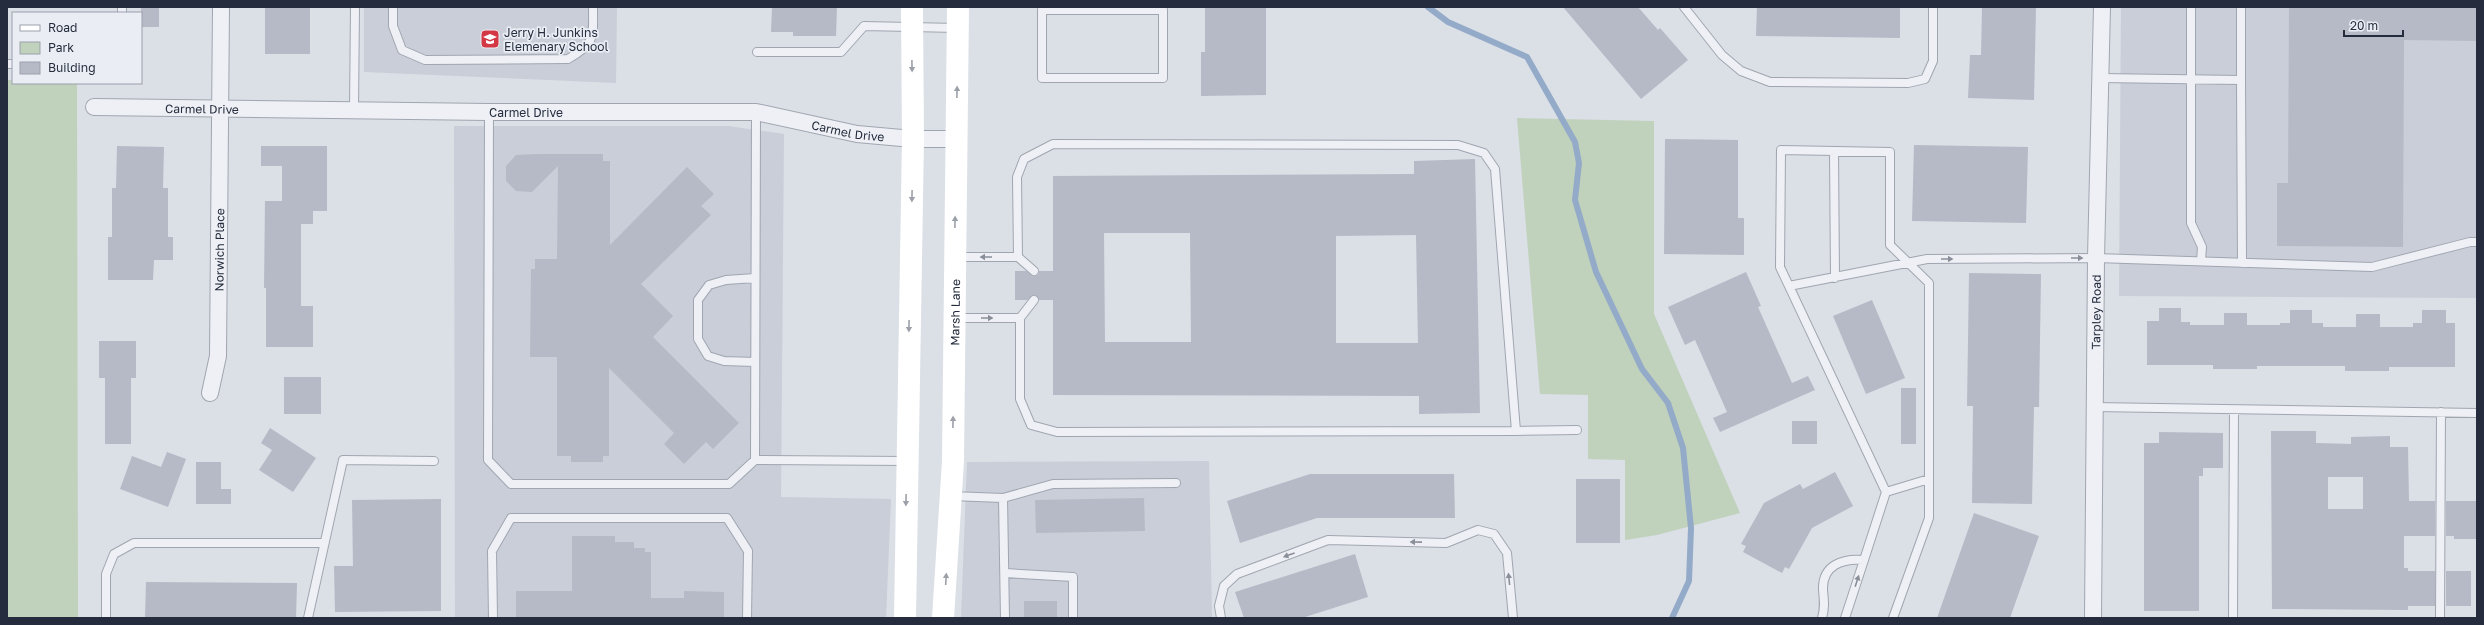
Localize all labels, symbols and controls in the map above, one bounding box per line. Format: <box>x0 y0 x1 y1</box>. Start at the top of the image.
legend <box>12 12 142 84</box>
scale bar <box>2344 12 2403 38</box>
text: 20 m <box>2350 18 2378 33</box>
text: Road <box>48 20 77 35</box>
place label: Jerry H. Junkins Elemenary School <box>504 25 609 54</box>
school or university icon: Jerry H. Junkins Elemenary School <box>479 28 501 50</box>
text: Park <box>48 40 74 55</box>
text: Building <box>48 60 96 75</box>
one-way arrow <box>909 60 915 73</box>
one-way arrow <box>954 85 960 98</box>
street label: Carmel Drive <box>165 100 239 116</box>
street label: Carmel Drive <box>489 105 563 120</box>
street label: Carmel Drive <box>810 117 885 144</box>
one-way arrow <box>908 190 915 202</box>
street label: Norwich Place <box>211 208 227 292</box>
one-way arrow <box>952 215 958 228</box>
one-way arrow <box>979 254 992 260</box>
one-way arrow <box>2071 255 2084 261</box>
one-way arrow <box>1941 256 1954 262</box>
street label: Tarpley Road <box>2088 275 2103 350</box>
street label: Marsh Lane <box>947 279 963 346</box>
one-way arrow <box>981 315 994 321</box>
one-way arrow <box>906 320 912 333</box>
one-way arrow <box>950 415 956 428</box>
one-way arrow <box>903 494 909 507</box>
one-way arrow <box>1410 539 1422 546</box>
one-way arrow <box>1283 552 1295 558</box>
one-way arrow <box>942 573 949 585</box>
one-way arrow <box>1506 573 1513 585</box>
one-way arrow <box>1855 575 1861 587</box>

